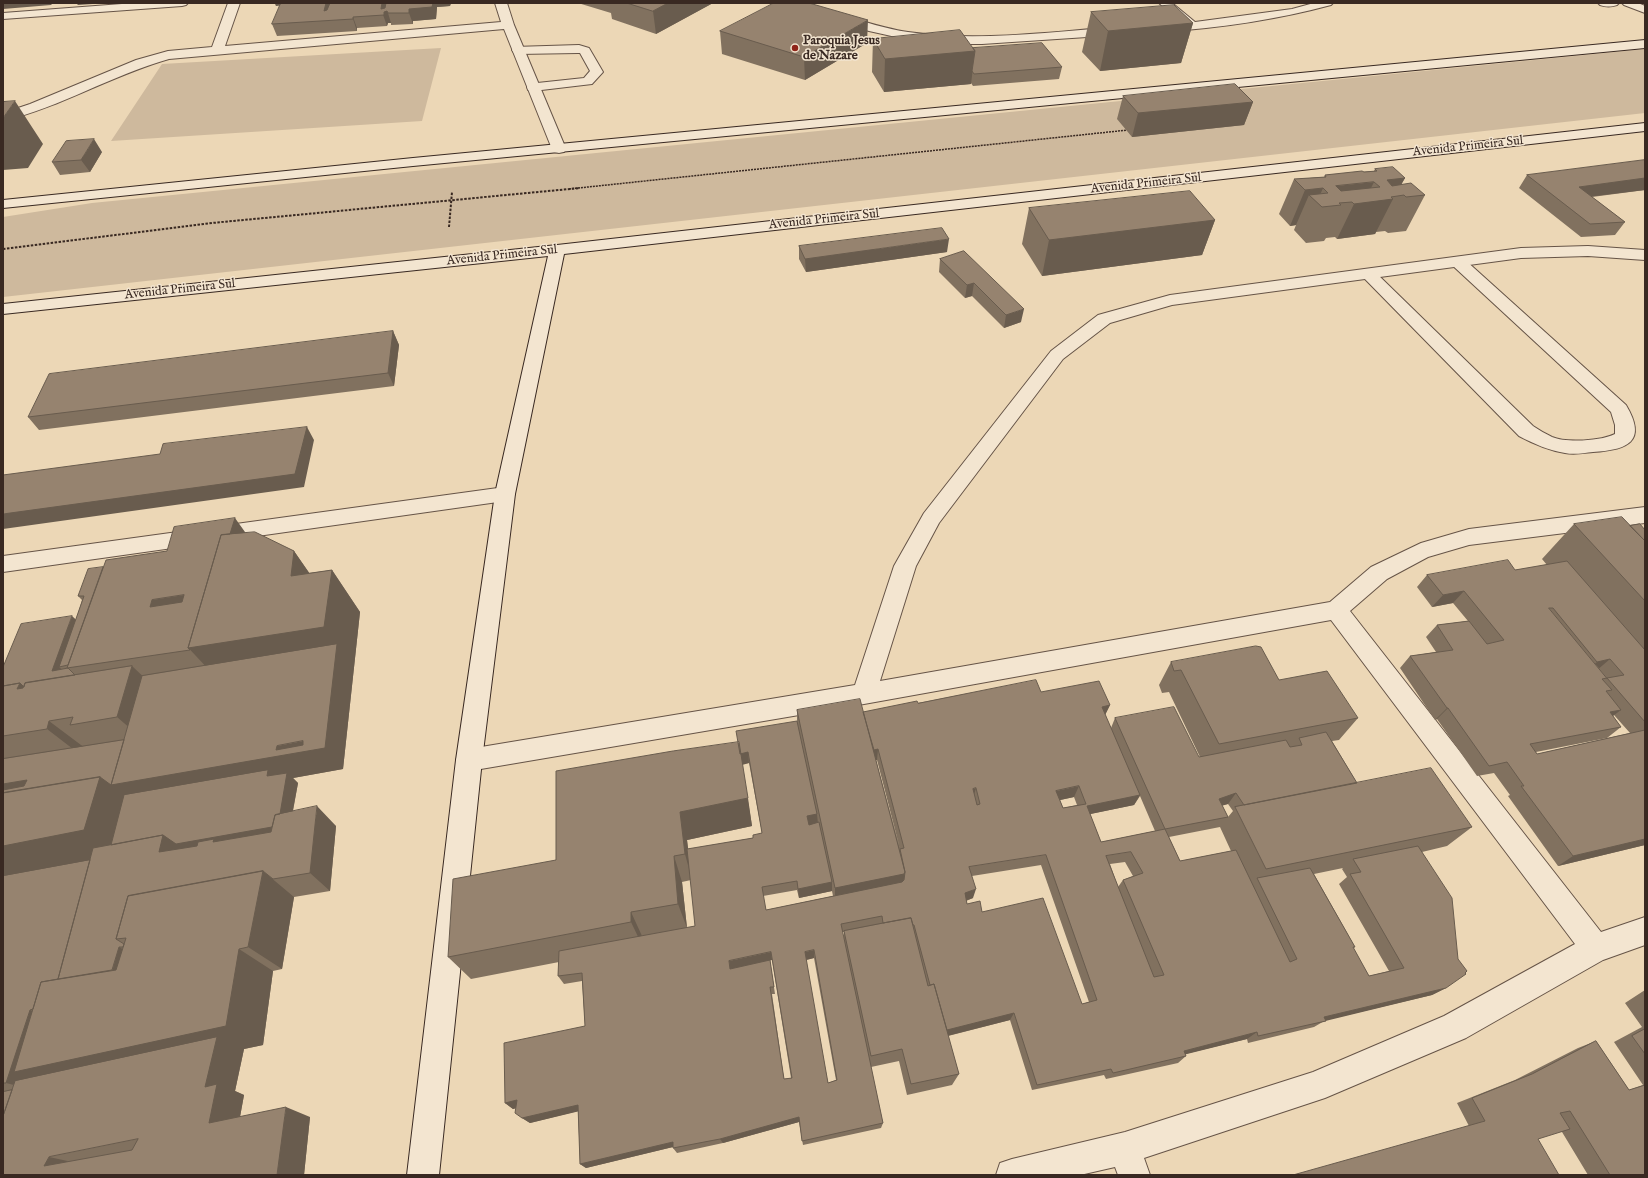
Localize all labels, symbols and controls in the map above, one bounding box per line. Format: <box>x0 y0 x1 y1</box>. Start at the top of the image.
place label: Paroquia Jesus de Nazare <box>803 33 880 64</box>
marker: Paroquia Jesus de Nazare <box>790 43 800 53</box>
street label: Avenida Primeira Sul <box>1412 133 1524 161</box>
street label: Avenida Primeira Sul <box>1090 170 1202 198</box>
street label: Avenida Primeira Sul <box>768 206 880 234</box>
street label: Avenida Primeira Sul <box>446 242 558 270</box>
street label: Avenida Primeira Sul <box>124 276 236 304</box>

